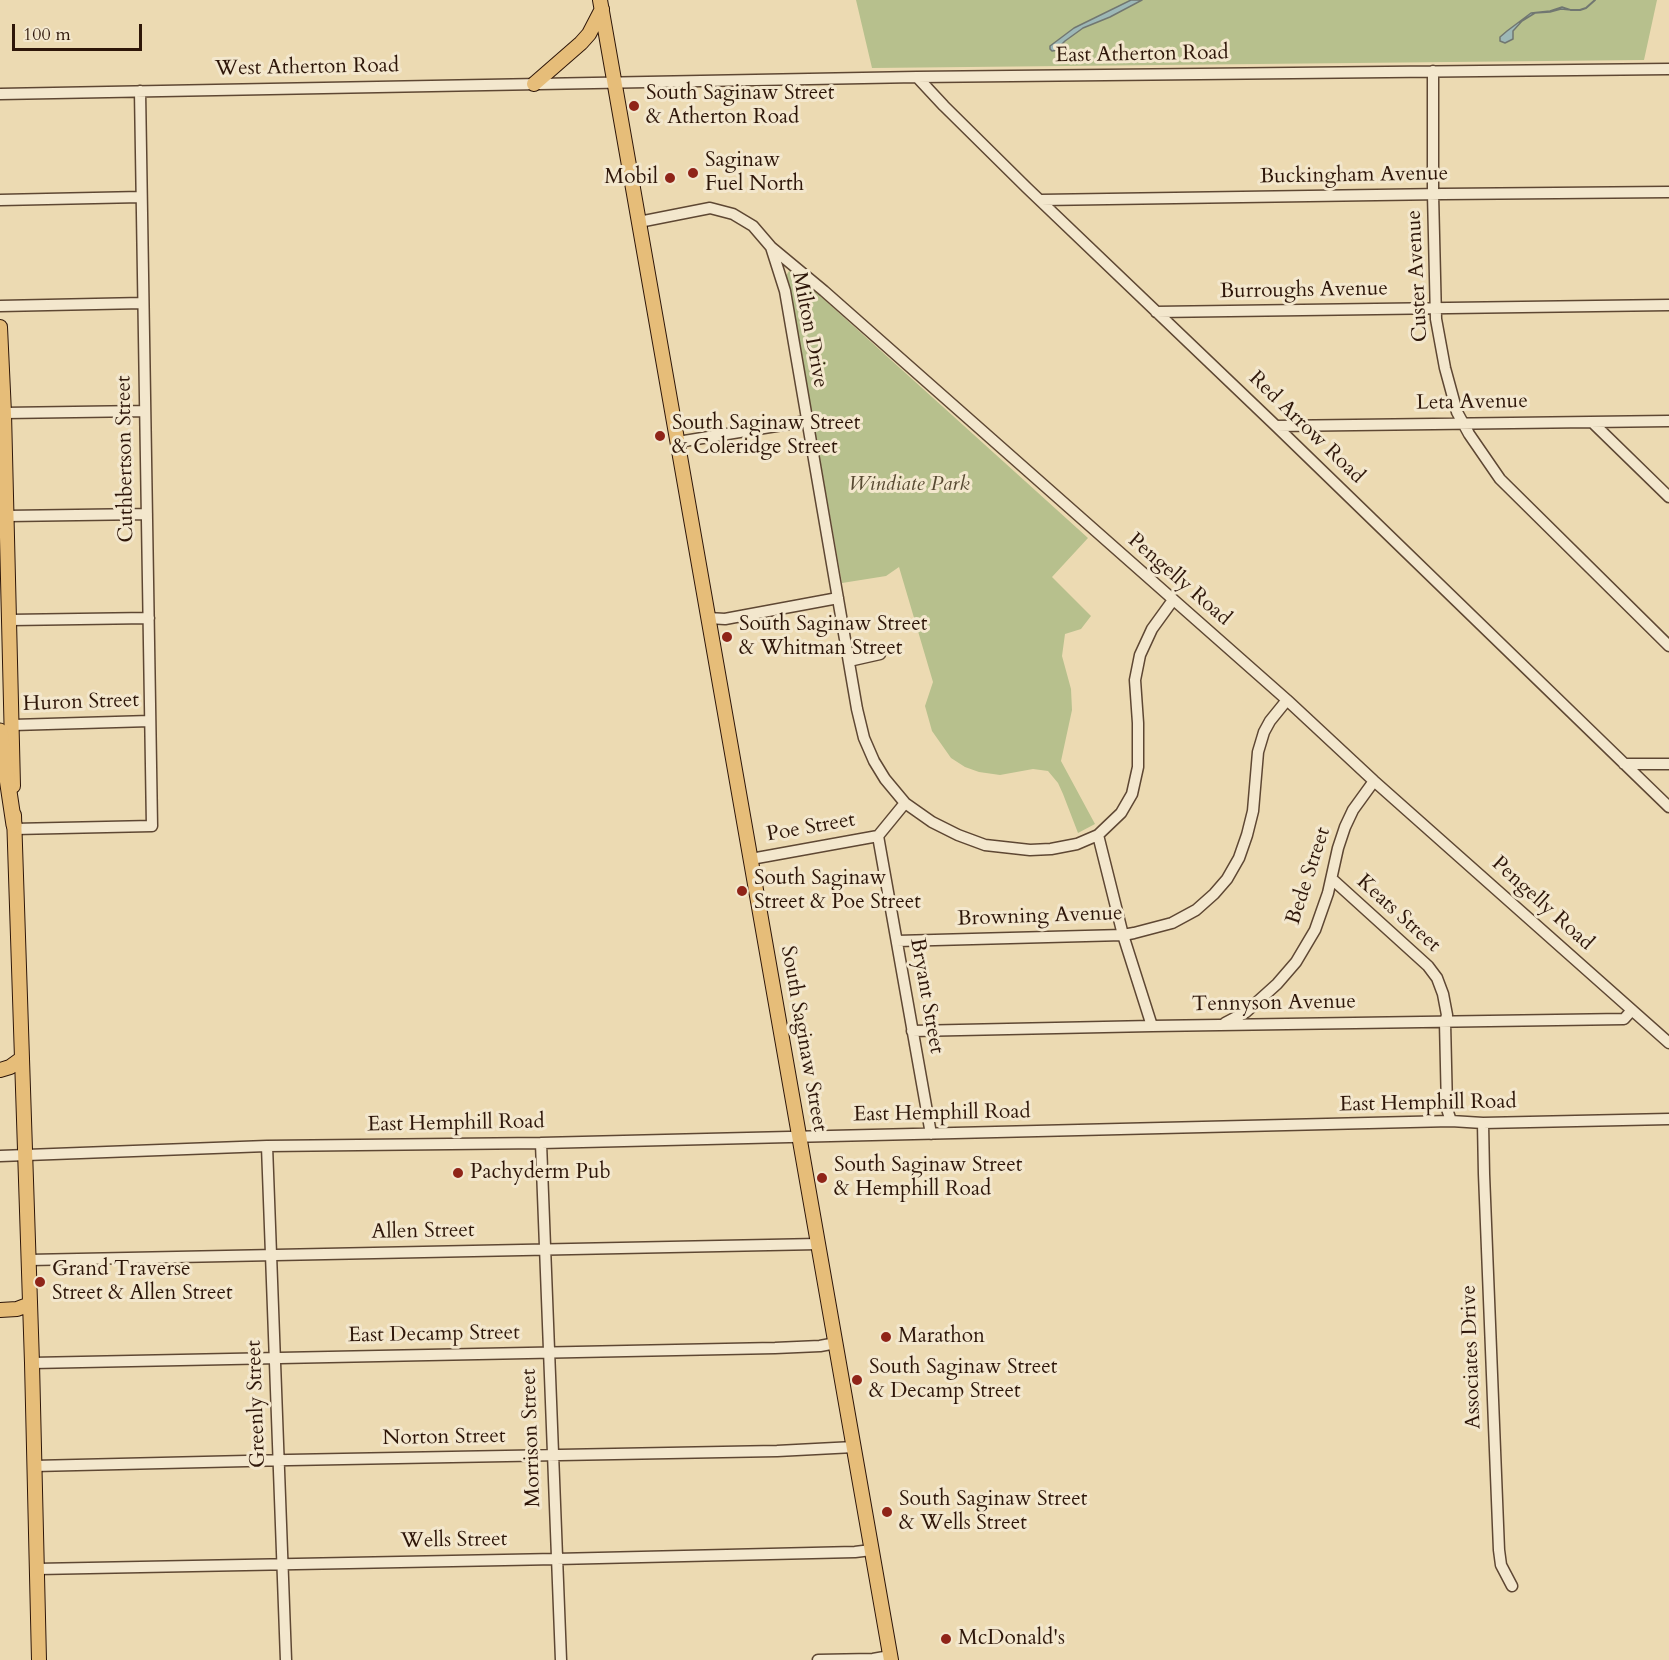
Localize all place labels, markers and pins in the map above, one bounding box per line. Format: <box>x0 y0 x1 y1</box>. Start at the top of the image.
place label: South Saginaw Street & Atherton Road <box>646 81 834 131</box>
marker: South Saginaw Street & Atherton Road <box>627 99 641 113</box>
place label: Saginaw Fuel North <box>705 148 804 198</box>
place label: Mobil <box>604 165 658 191</box>
marker: Saginaw Fuel North <box>686 166 700 180</box>
marker: Mobil <box>663 171 677 185</box>
place label: South Saginaw Street & Coleridge Street <box>672 411 860 461</box>
marker: South Saginaw Street & Coleridge Street <box>653 429 667 443</box>
place label: South Saginaw Street & Whitman Street <box>739 612 927 662</box>
marker: South Saginaw Street & Whitman Street <box>720 630 734 644</box>
place label: South Saginaw Street & Poe Street <box>754 866 921 916</box>
marker: South Saginaw Street & Poe Street <box>735 884 749 898</box>
place label: South Saginaw Street & Hemphill Road <box>834 1153 1022 1203</box>
place label: Pachyderm Pub <box>470 1160 611 1186</box>
marker: Pachyderm Pub <box>451 1166 465 1180</box>
marker: South Saginaw Street & Hemphill Road <box>815 1171 829 1185</box>
place label: Grand Traverse Street & Allen Street <box>52 1257 233 1307</box>
marker: Grand Traverse Street & Allen Street <box>33 1275 47 1289</box>
place label: Marathon <box>898 1324 985 1350</box>
marker: Marathon <box>879 1330 893 1344</box>
place label: South Saginaw Street & Decamp Street <box>869 1355 1057 1405</box>
marker: South Saginaw Street & Decamp Street <box>850 1373 864 1387</box>
place label: South Saginaw Street & Wells Street <box>899 1487 1087 1537</box>
marker: South Saginaw Street & Wells Street <box>880 1505 894 1519</box>
place label: McDonald's <box>958 1626 1065 1652</box>
marker: McDonald's <box>939 1632 953 1646</box>

